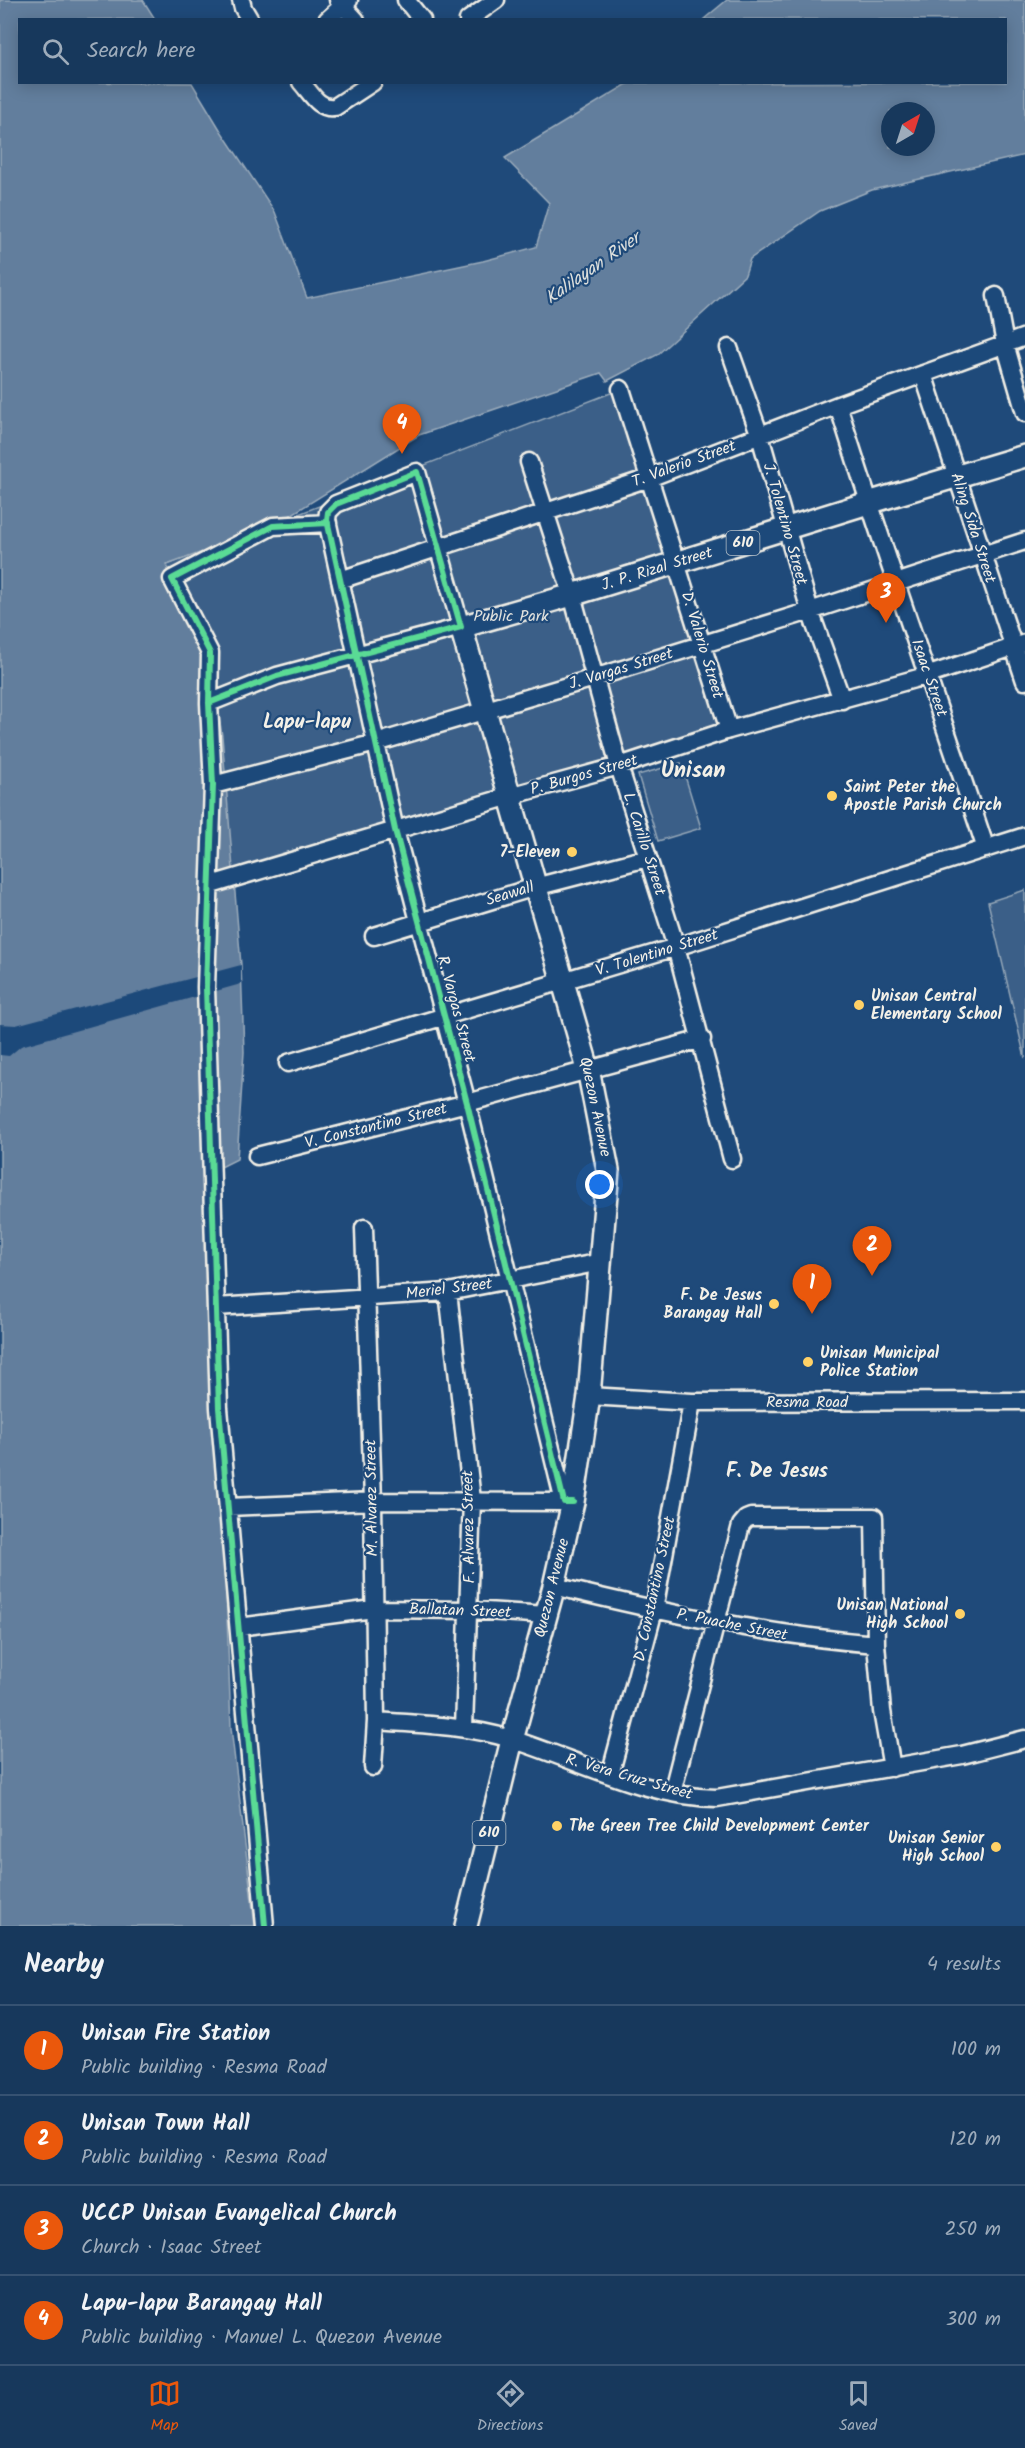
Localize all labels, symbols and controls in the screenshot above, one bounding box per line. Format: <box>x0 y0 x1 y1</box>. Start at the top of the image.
search box <box>18 18 1007 84</box>
text: Search here <box>87 34 195 69</box>
icon: search <box>39 35 72 68</box>
north arrow <box>881 102 935 156</box>
water label: Kalilayan River <box>539 223 650 313</box>
pin: 4 <box>382 404 422 454</box>
street label: T. Valerio Street <box>628 433 740 494</box>
street label: J. Tolentino Street <box>756 460 815 589</box>
street label: Aling Sida Street <box>943 470 1003 587</box>
road number: 610 <box>726 531 760 555</box>
street label: J. P. Rizal Street <box>598 540 717 598</box>
pin: 3 <box>866 574 906 623</box>
street label: D. Valerio Street <box>674 588 730 703</box>
park label: Public Park <box>473 604 549 629</box>
street label: Isaac Street <box>904 636 954 721</box>
street label: J. Vargas Street <box>566 641 677 697</box>
district label: Lapu-lapu <box>263 707 351 739</box>
street label: P. Burgos Street <box>527 748 641 802</box>
district label: Unisan <box>661 754 725 789</box>
place label: Saint Peter the Apostle Parish Church <box>844 775 1002 818</box>
street label: L. Carillo Street <box>616 789 673 900</box>
marker: Saint Peter the Apostle Parish Church <box>825 789 839 803</box>
place label: 7-Eleven <box>500 840 560 865</box>
marker: 7-Eleven <box>565 845 579 859</box>
street label: Seawall <box>483 875 537 913</box>
street label: V. Tolentino Street <box>593 922 722 984</box>
street label: R. Vargas Street <box>430 953 482 1066</box>
place label: Unisan Central Elementary School <box>871 984 1003 1027</box>
marker: Unisan Central Elementary School <box>852 998 866 1012</box>
street label: Quezon Avenue <box>572 1055 618 1159</box>
street label: V. Constantino Street <box>302 1096 451 1156</box>
your location <box>585 1170 614 1199</box>
pin: 2 <box>852 1226 892 1276</box>
pin: 1 <box>792 1264 832 1314</box>
street label: Meriel Street <box>404 1271 495 1307</box>
place label: F. De Jesus Barangay Hall <box>664 1283 763 1326</box>
marker: F. De Jesus Barangay Hall <box>767 1297 781 1311</box>
place label: Unisan Municipal Police Station <box>820 1341 940 1384</box>
marker: Unisan Municipal Police Station <box>801 1355 815 1369</box>
street label: Resma Road <box>766 1390 849 1415</box>
street label: M. Alvarez Street <box>358 1438 386 1557</box>
district label: F. De Jesus <box>726 1456 829 1488</box>
street label: F. Alvarez Street <box>456 1469 482 1584</box>
street label: D. Constantino Street <box>627 1513 683 1664</box>
street label: Quezon Avenue <box>528 1536 576 1640</box>
place label: Unisan National High School <box>837 1593 949 1636</box>
street label: Ballatan Street <box>408 1597 512 1625</box>
street label: P. Puache Street <box>674 1602 790 1648</box>
marker: Unisan National High School <box>953 1607 967 1621</box>
street label: R. Vera Cruz Street <box>563 1747 696 1807</box>
place label: The Green Tree Child Development Center <box>569 1814 870 1839</box>
marker: The Green Tree Child Development Center <box>550 1819 564 1833</box>
road number: 610 <box>472 1821 506 1845</box>
place label: Unisan Senior High School <box>888 1826 985 1869</box>
marker: Unisan Senior High School <box>989 1840 1003 1854</box>
text: Nearby <box>24 1944 104 1986</box>
text: 4 results <box>927 1949 1001 1981</box>
text: Unisan Fire Station <box>81 2017 270 2052</box>
text: 1 <box>40 2034 47 2066</box>
text: 100 m <box>951 2034 1001 2066</box>
text: Public building · Resma Road <box>81 2052 327 2084</box>
text: Unisan Town Hall <box>81 2107 250 2142</box>
text: 2 <box>38 2124 49 2156</box>
text: 120 m <box>949 2124 1001 2156</box>
text: Public building · Resma Road <box>81 2142 327 2174</box>
text: UCCP Unisan Evangelical Church <box>81 2197 397 2232</box>
text: 3 <box>38 2214 49 2246</box>
text: 250 m <box>945 2214 1001 2246</box>
text: Church · Isaac Street <box>81 2232 261 2264</box>
text: Lapu-lapu Barangay Hall <box>81 2287 322 2322</box>
text: 4 <box>38 2304 49 2336</box>
text: 300 m <box>946 2304 1001 2336</box>
text: Public building · Manuel L. Quezon Avenue <box>81 2322 442 2354</box>
tab: Map <box>148 2377 181 2438</box>
tab: Directions <box>477 2377 543 2438</box>
tab: Saved <box>839 2377 877 2438</box>

